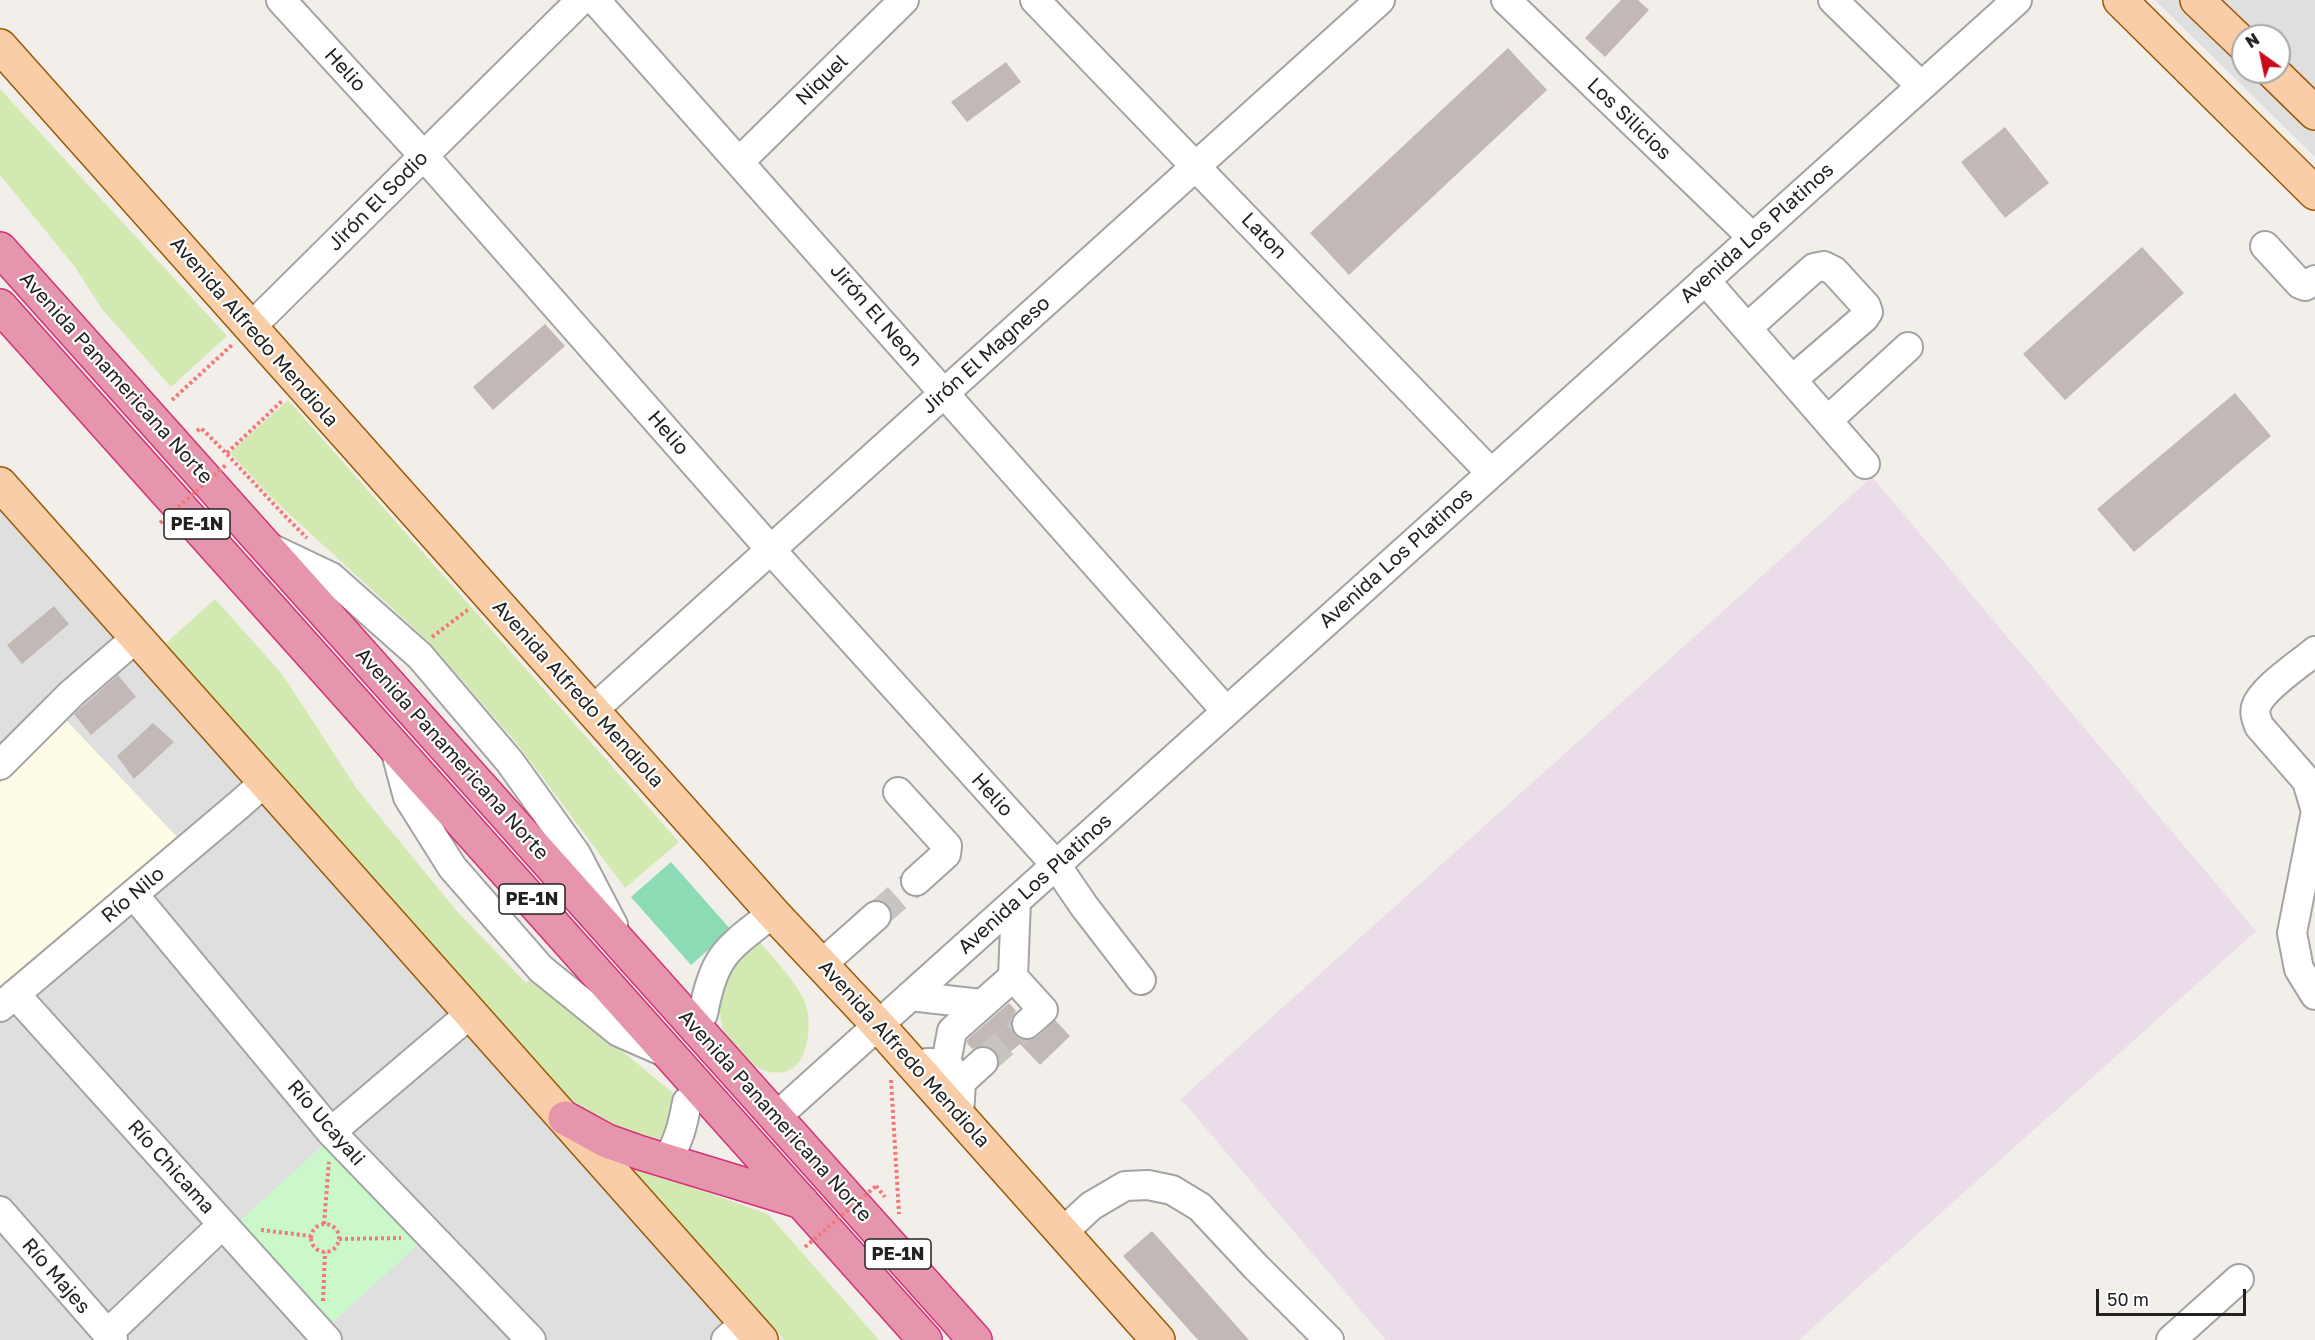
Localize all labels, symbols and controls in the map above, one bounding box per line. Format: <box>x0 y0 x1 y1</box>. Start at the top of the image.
north arrow <box>2231 24 2291 84</box>
text: N <box>2242 29 2263 52</box>
street label: Helio <box>319 43 371 97</box>
street label: Niquel <box>791 50 853 110</box>
street label: Los Silicios <box>1582 73 1676 165</box>
street label: Jirón El Sodio <box>323 146 433 256</box>
street label: Avenida Los Platinos <box>1675 158 1839 308</box>
street label: Laton <box>1236 208 1292 264</box>
street label: Avenida Alfredo Mendiola <box>165 232 343 432</box>
street label: Jirón El Neon <box>825 259 927 371</box>
street label: Avenida Panamericana Norte <box>14 267 218 489</box>
street label: Jirón El Magneso <box>917 291 1055 419</box>
street label: Helio <box>642 406 694 460</box>
street label: Avenida Los Platinos <box>1314 483 1478 633</box>
road number: PE-1N <box>164 509 230 539</box>
street label: Avenida Alfredo Mendiola <box>487 595 669 793</box>
street label: Avenida Panamericana Norte <box>350 643 554 865</box>
street label: Helio <box>966 768 1018 822</box>
street label: Avenida Los Platinos <box>953 809 1117 959</box>
street label: Río Nilo <box>97 862 169 928</box>
road number: PE-1N <box>499 884 565 914</box>
street label: Avenida Alfredo Mendiola <box>813 955 995 1153</box>
street label: Avenida Panamericana Norte <box>673 1005 877 1227</box>
street label: Río Ucayali <box>282 1075 370 1171</box>
street label: Río Chicama <box>122 1115 220 1219</box>
street label: Río Majes <box>17 1233 95 1319</box>
road number: PE-1N <box>865 1239 931 1269</box>
scale bar <box>2099 1277 2249 1315</box>
text: 50 m <box>2107 1288 2149 1310</box>

